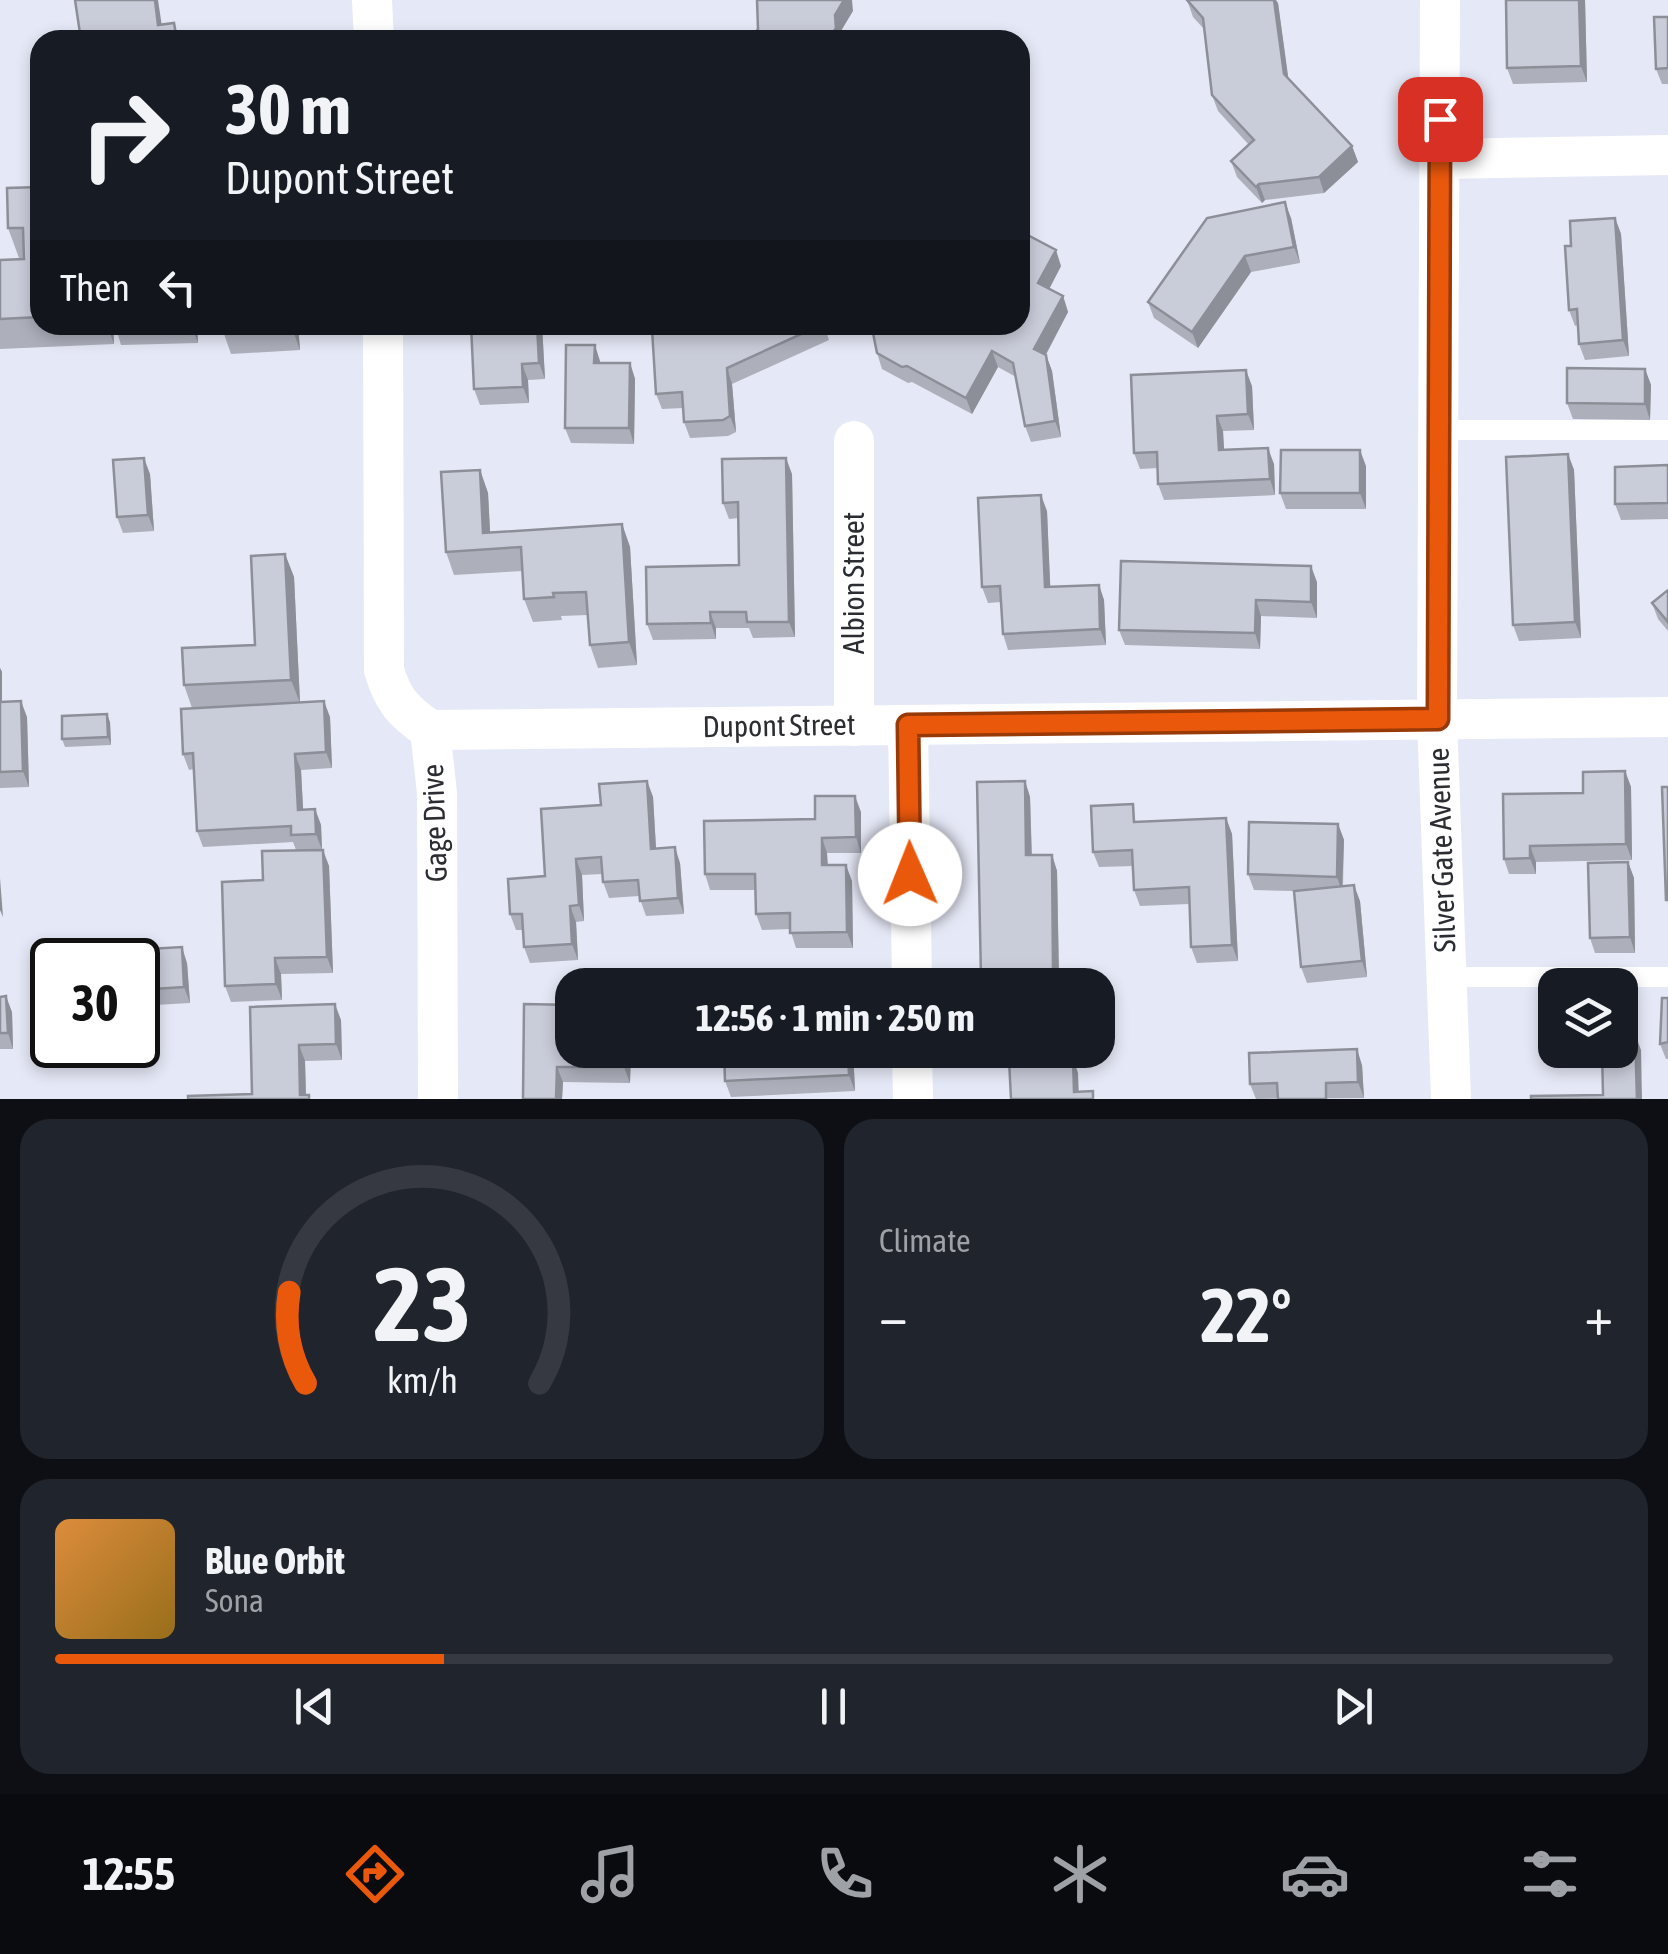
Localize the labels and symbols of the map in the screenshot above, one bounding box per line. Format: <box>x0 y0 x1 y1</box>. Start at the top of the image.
pin <box>1398 77 1483 162</box>
street label: Albion Street <box>836 512 870 654</box>
street label: Dupont Street <box>702 707 856 743</box>
street label: Silver Gate Avenue <box>1420 747 1462 953</box>
street label: Gage Drive <box>415 763 453 883</box>
position arrow <box>858 822 962 926</box>
speed limit sign: 30 <box>30 938 160 1068</box>

